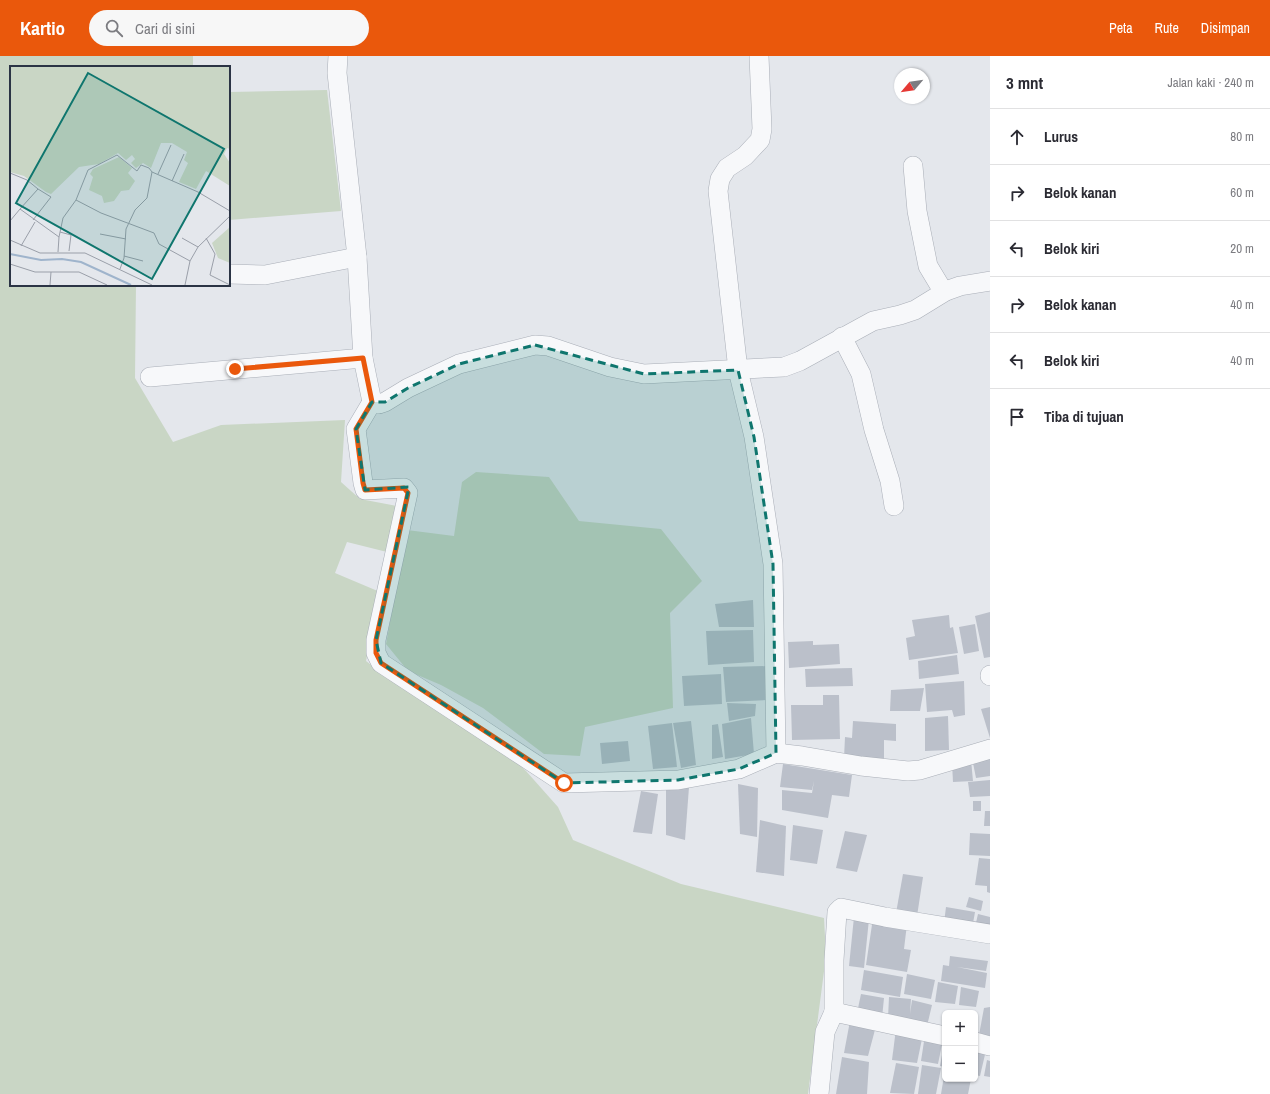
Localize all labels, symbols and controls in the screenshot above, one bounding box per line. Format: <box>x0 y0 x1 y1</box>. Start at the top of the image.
search box <box>89 10 369 46</box>
text: Kartio <box>20 15 65 41</box>
icon: search <box>103 17 125 39</box>
text: Cari di sini <box>135 18 195 39</box>
text: Peta <box>1109 19 1133 37</box>
text: Rute <box>1155 19 1179 37</box>
text: Disimpan <box>1201 19 1250 37</box>
inset map <box>10 66 230 286</box>
north arrow <box>894 68 930 104</box>
text: 3 mnt <box>1006 71 1043 94</box>
text: Jalan kaki · 240 m <box>1167 74 1254 91</box>
icon: ahead <box>1006 126 1028 148</box>
text: Lurus <box>1044 126 1078 147</box>
text: 80 m <box>1230 128 1254 145</box>
icon: right <box>1006 182 1028 204</box>
text: Belok kanan <box>1044 182 1116 203</box>
text: 60 m <box>1230 184 1254 201</box>
icon: left <box>1006 238 1028 260</box>
text: Belok kiri <box>1044 238 1099 259</box>
text: 20 m <box>1230 240 1254 257</box>
icon: right <box>1006 294 1028 316</box>
text: Belok kanan <box>1044 294 1116 315</box>
text: 40 m <box>1230 296 1254 313</box>
icon: left <box>1006 350 1028 372</box>
text: Belok kiri <box>1044 350 1099 371</box>
text: 40 m <box>1230 352 1254 369</box>
route end <box>226 360 244 378</box>
icon: arrive <box>1006 406 1028 428</box>
text: Tiba di tujuan <box>1044 406 1124 427</box>
route start <box>555 774 573 792</box>
map controls <box>942 1010 978 1082</box>
button: + <box>942 1010 978 1046</box>
button: − <box>942 1046 978 1082</box>

